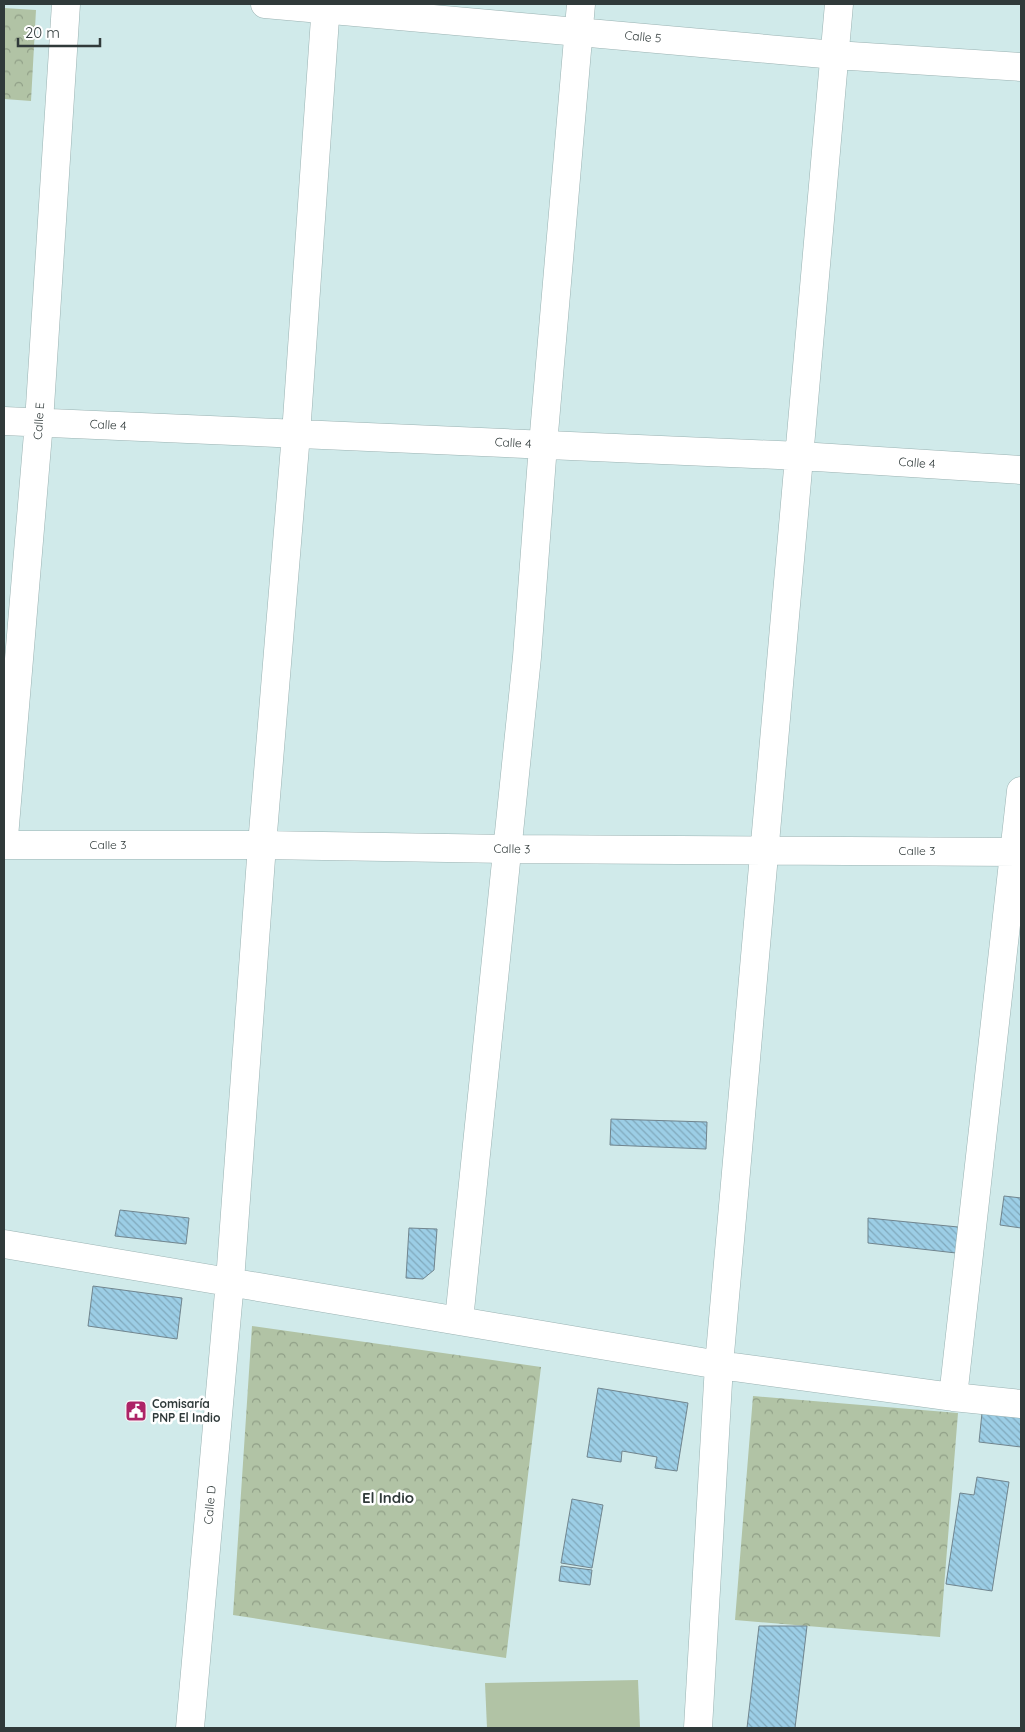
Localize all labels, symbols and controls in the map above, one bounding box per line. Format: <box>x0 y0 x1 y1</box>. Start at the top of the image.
scale bar <box>18 15 100 47</box>
text: 20 m <box>25 23 60 42</box>
street label: Calle 5 <box>624 27 662 46</box>
street label: Calle E <box>30 402 47 440</box>
street label: Calle 4 <box>89 416 127 433</box>
street label: Calle 4 <box>494 434 532 451</box>
street label: Calle 4 <box>898 454 936 471</box>
street label: Calle 3 <box>90 837 126 852</box>
street label: Calle 3 <box>493 841 531 856</box>
street label: Calle 3 <box>899 843 935 858</box>
place label: Comisaría PNP El Indio <box>152 1396 221 1425</box>
public building icon: Comisaría PNP El Indio <box>124 1399 148 1423</box>
street label: Calle D <box>200 1484 219 1525</box>
district label: El Indio <box>362 1488 414 1507</box>

